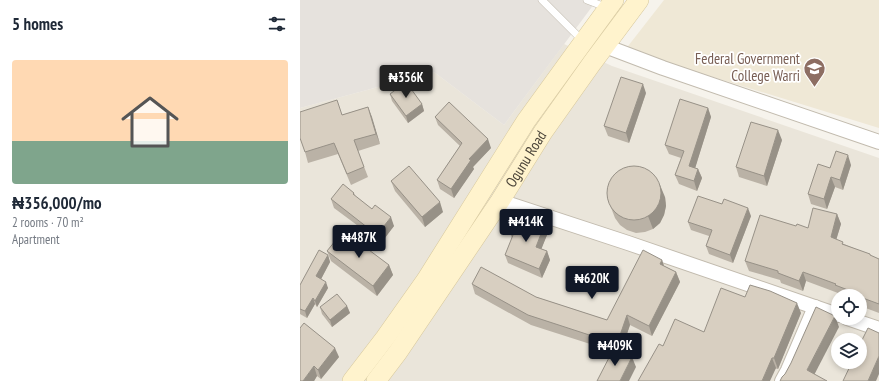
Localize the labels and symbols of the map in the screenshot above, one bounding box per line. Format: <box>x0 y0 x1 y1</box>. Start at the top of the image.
place label: Federal Government College Warri <box>695 49 800 85</box>
school or university icon: Federal Government College Warri <box>802 55 828 88</box>
pin: ₦356K <box>378 65 434 99</box>
street label: Ogunu Road <box>501 127 550 191</box>
pin: ₦414K <box>498 209 554 243</box>
pin: ₦487K <box>331 225 387 259</box>
pin: ₦620K <box>564 266 620 300</box>
pin: ₦409K <box>587 333 643 367</box>

